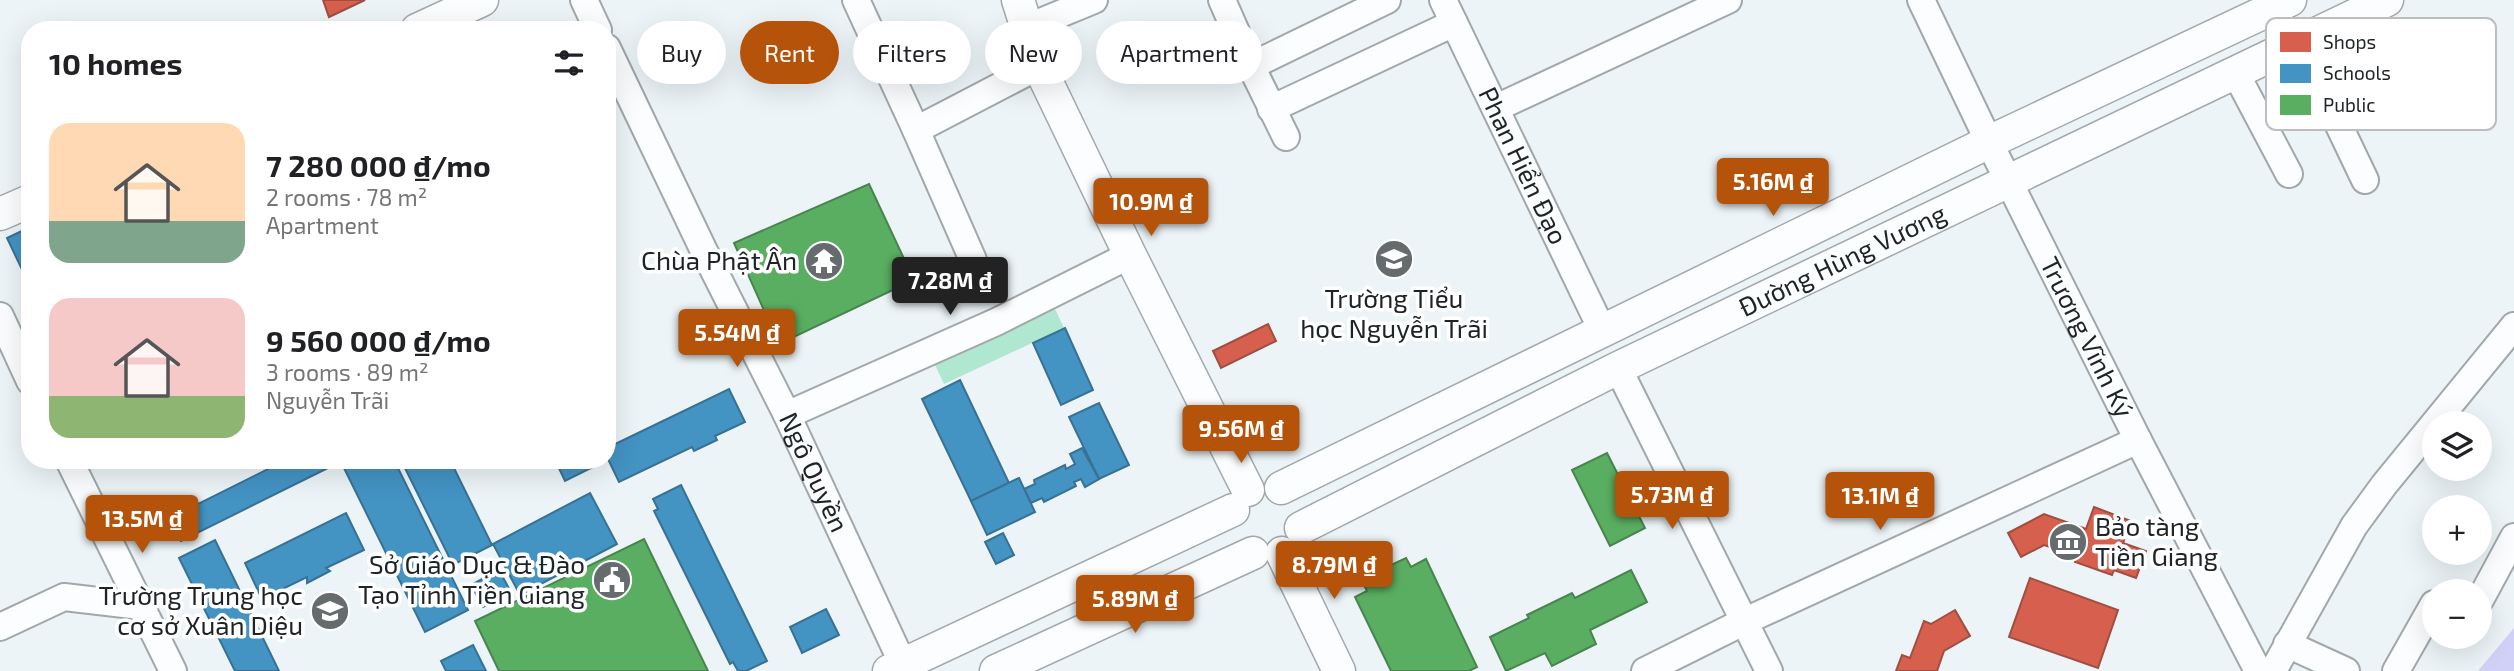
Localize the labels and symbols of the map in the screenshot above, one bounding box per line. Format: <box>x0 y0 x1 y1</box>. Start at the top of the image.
legend <box>2266 18 2496 130</box>
text: Shops <box>2323 30 2376 53</box>
text: Schools <box>2323 61 2391 84</box>
street label: Phan Hiển Đạo <box>1473 81 1575 249</box>
text: Public <box>2323 93 2376 116</box>
pin: 5.16M ₫ <box>1708 158 1838 218</box>
pin: 10.9M ₫ <box>1086 178 1216 238</box>
street label: Đường Hùng Vương <box>1733 196 1950 322</box>
school or university icon: Trường Tiểu học Nguyễn Trãi <box>1373 238 1415 280</box>
temple icon: Chùa Phật Ân <box>803 240 845 282</box>
place label: Chùa Phật Ân <box>641 244 797 275</box>
street label: Trương Vĩnh Ký <box>2035 251 2141 422</box>
pin: 7.28M ₫ <box>885 258 1015 317</box>
place label: Trường Tiểu học Nguyễn Trãi <box>1300 282 1488 343</box>
pin: 5.54M ₫ <box>672 310 802 369</box>
pin: 9.56M ₫ <box>1176 406 1306 465</box>
street label: Ngô Quyền <box>774 407 856 536</box>
pin: 5.73M ₫ <box>1607 472 1737 531</box>
pin: 13.1M ₫ <box>1815 472 1945 532</box>
pin: 13.5M ₫ <box>77 496 207 555</box>
place label: Bảo tàng Tiền Giang <box>2095 510 2218 571</box>
museum icon: Bảo tàng Tiền Giang <box>2047 521 2089 563</box>
pin: 8.79M ₫ <box>1269 542 1399 601</box>
place label: Sở Giáo Dục & Đào Tạo Tỉnh Tiền Giang <box>358 548 585 609</box>
public building icon: Sở Giáo Dục & Đào Tạo Tỉnh Tiền Giang <box>591 559 633 601</box>
pin: 5.89M ₫ <box>1070 576 1200 635</box>
place label: Trường Trung học cơ sở Xuân Diệu <box>99 579 303 640</box>
school or university icon: Trường Trung học cơ sở Xuân Diệu <box>309 590 351 632</box>

